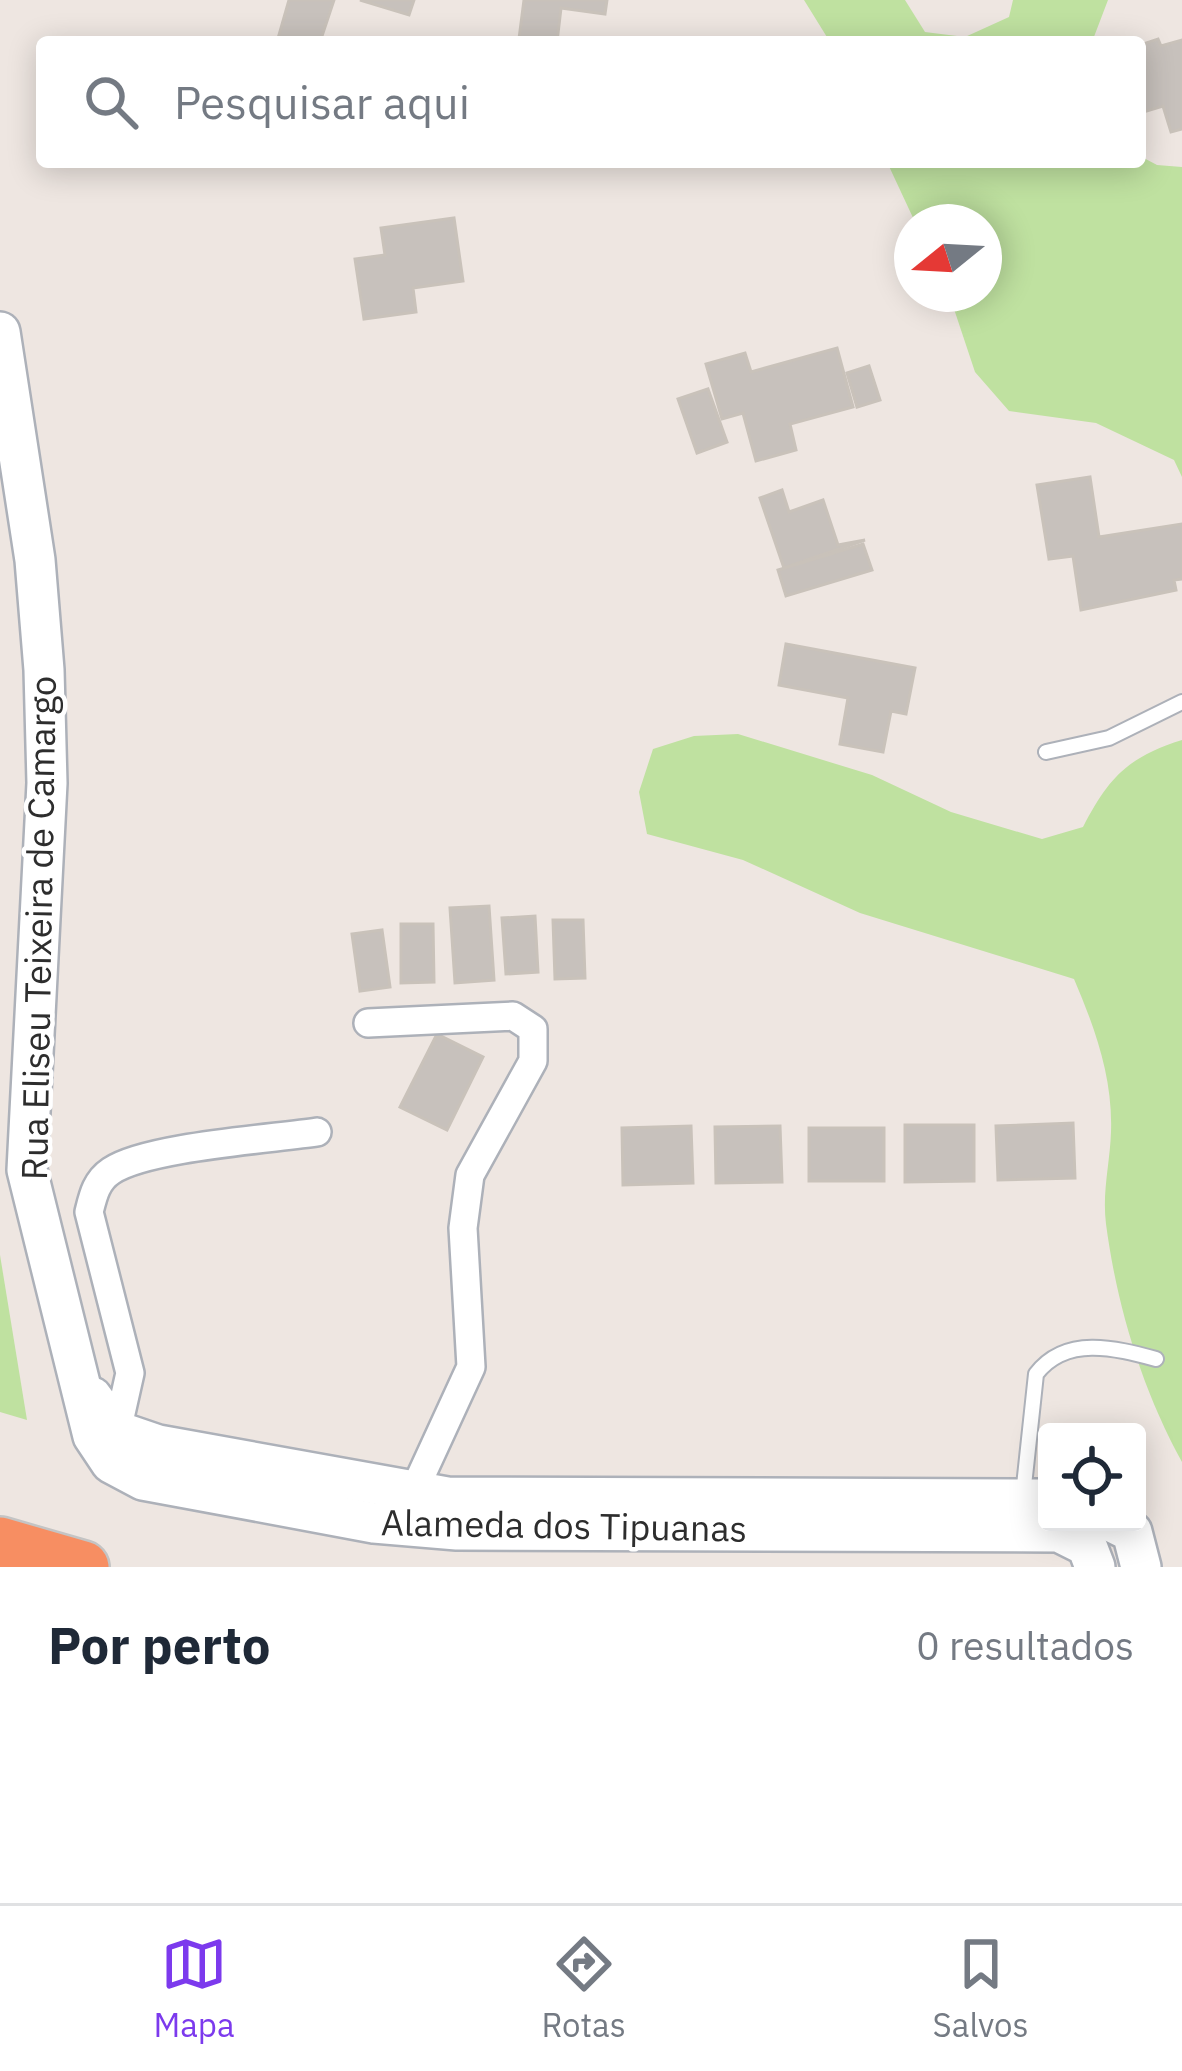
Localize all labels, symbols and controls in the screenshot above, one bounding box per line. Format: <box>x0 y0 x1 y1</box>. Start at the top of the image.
search box <box>36 36 1146 168</box>
icon: search <box>78 69 144 135</box>
text: Pesquisar aqui <box>174 73 470 131</box>
north arrow <box>894 204 1002 312</box>
street label: Rua Eliseu Teixeira de Camargo <box>10 675 66 1181</box>
map controls <box>1038 1423 1146 1531</box>
button: locate <box>1038 1423 1146 1531</box>
street label: Alameda dos Tipuanas <box>380 1498 748 1552</box>
text: Por perto <box>48 1612 270 1678</box>
text: 0 resultados <box>916 1620 1134 1671</box>
tab: Mapa <box>153 1931 235 2046</box>
tab: Rotas <box>541 1931 626 2046</box>
tab: Salvos <box>933 1931 1029 2046</box>

